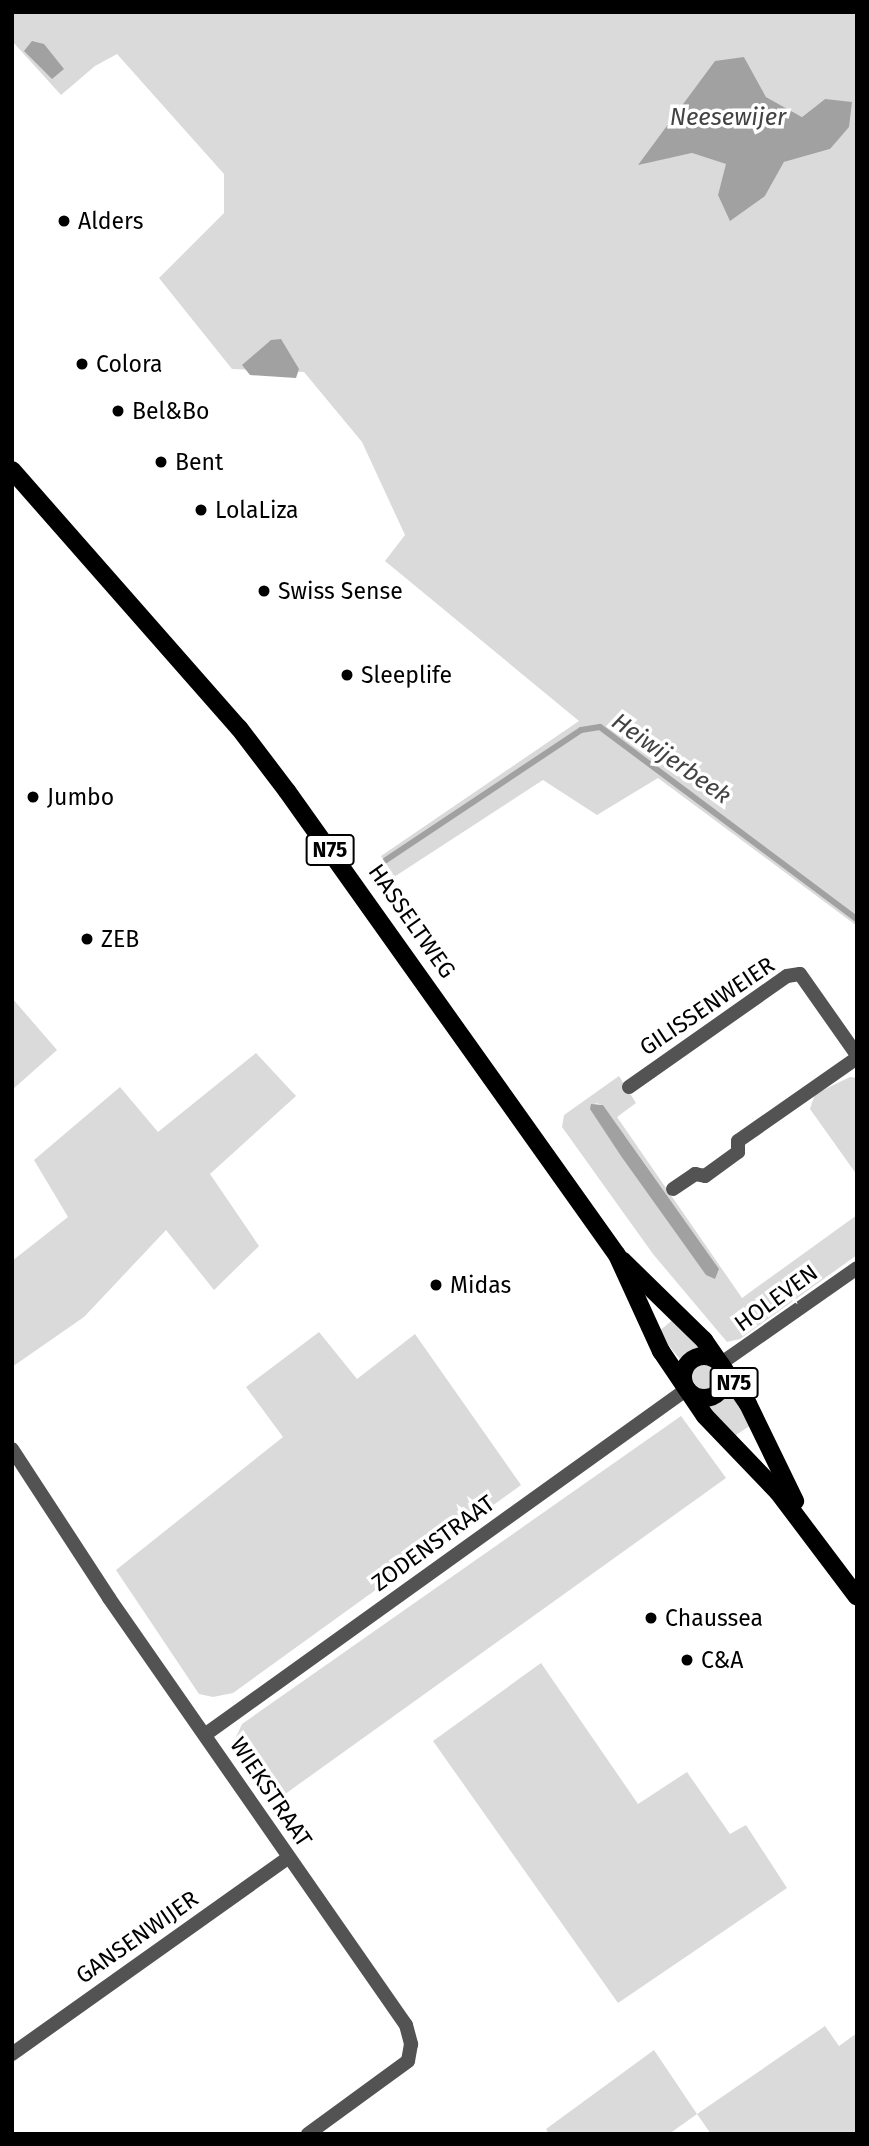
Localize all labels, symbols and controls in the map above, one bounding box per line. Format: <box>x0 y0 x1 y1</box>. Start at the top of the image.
water label: Neesewijer <box>670 104 786 132</box>
place label: Alders <box>78 207 143 235</box>
marker: Alders <box>56 213 72 229</box>
place label: Colora <box>96 350 162 378</box>
marker: Colora <box>74 356 90 372</box>
place label: Bel&Bo <box>132 397 209 425</box>
marker: Bel&Bo <box>110 403 126 419</box>
place label: Bent <box>175 448 223 476</box>
marker: Bent <box>153 454 169 470</box>
place label: LolaLiza <box>215 496 299 524</box>
marker: LolaLiza <box>193 502 209 518</box>
place label: Swiss Sense <box>278 577 403 605</box>
marker: Swiss Sense <box>256 583 272 599</box>
place label: Sleeplife <box>361 661 452 689</box>
marker: Sleeplife <box>339 667 355 683</box>
water label: Heiwijerbeek <box>606 707 736 811</box>
place label: Jumbo <box>47 783 114 811</box>
marker: Jumbo <box>25 789 41 805</box>
road number: N75 <box>306 832 354 868</box>
street label: HASSELTWEG <box>363 859 461 983</box>
place label: ZEB <box>101 925 139 953</box>
marker: ZEB <box>79 931 95 947</box>
street label: GILISSENWEIER <box>634 951 780 1061</box>
street label: HOLEVEN <box>729 1259 823 1337</box>
place label: Midas <box>450 1271 511 1299</box>
marker: Midas <box>428 1277 444 1293</box>
road number: N75 <box>710 1366 758 1400</box>
street label: ZODENSTRAAT <box>366 1489 500 1597</box>
place label: Chaussea <box>665 1604 763 1632</box>
marker: Chaussea <box>643 1610 659 1626</box>
place label: C&A <box>701 1646 743 1674</box>
marker: C&A <box>679 1652 695 1668</box>
street label: WIEKSTRAAT <box>224 1732 318 1852</box>
street label: GANSENWIJER <box>71 1885 203 1989</box>

